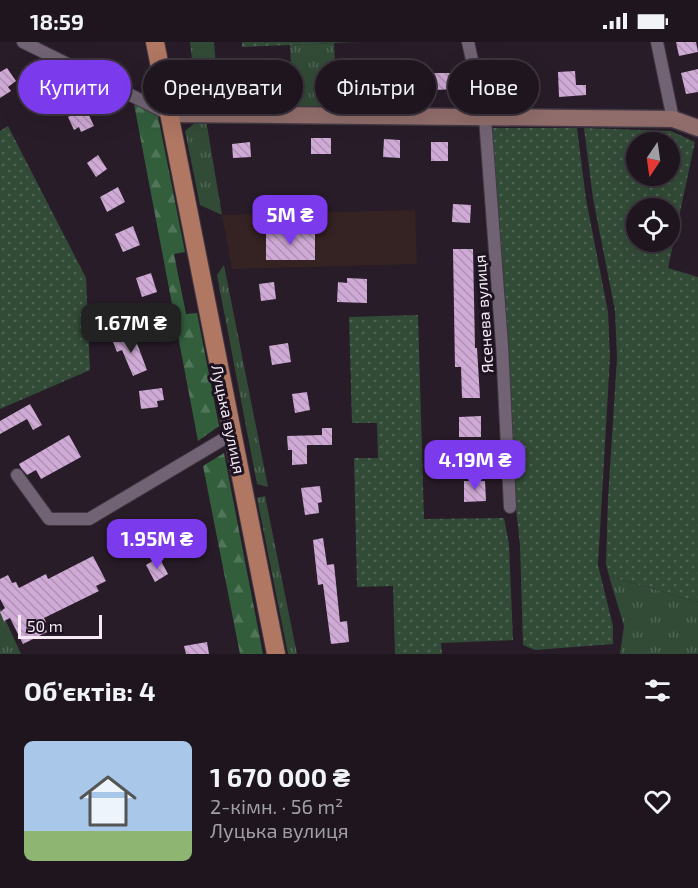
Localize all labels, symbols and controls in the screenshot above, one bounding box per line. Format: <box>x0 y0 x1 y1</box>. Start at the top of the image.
text: 18:59 <box>30 8 84 34</box>
chip: Купити <box>18 60 131 114</box>
chip: Орендувати <box>143 60 303 114</box>
chip: Фільтри <box>315 60 436 114</box>
chip: Нове <box>448 60 539 114</box>
north arrow <box>626 132 680 186</box>
map controls <box>626 132 680 252</box>
pin: 5M ₴ <box>254 195 326 246</box>
button: locate <box>626 198 680 252</box>
text: 5M ₴ <box>267 202 314 226</box>
street label: Ясенева вулиця <box>469 254 498 374</box>
pin: 1.67M ₴ <box>76 303 186 354</box>
text: 1.67M ₴ <box>95 310 167 334</box>
street label: Луцька вулиця <box>207 363 250 475</box>
pin: 4.19M ₴ <box>420 440 530 491</box>
text: 4.19M ₴ <box>438 447 512 471</box>
pin: 1.95M ₴ <box>102 519 212 570</box>
text: 1.95M ₴ <box>121 526 193 550</box>
scale bar <box>18 612 102 640</box>
text: 50 m <box>27 616 63 635</box>
icon: filters <box>641 674 674 707</box>
text: Об’єктів: 4 <box>24 675 155 706</box>
text: 1 670 000 ₴ <box>210 761 350 792</box>
icon: home <box>72 765 144 837</box>
icon: heart <box>641 785 674 818</box>
text: 2-кімн. · 56 m² <box>210 794 343 818</box>
text: Луцька вулиця <box>210 818 349 842</box>

